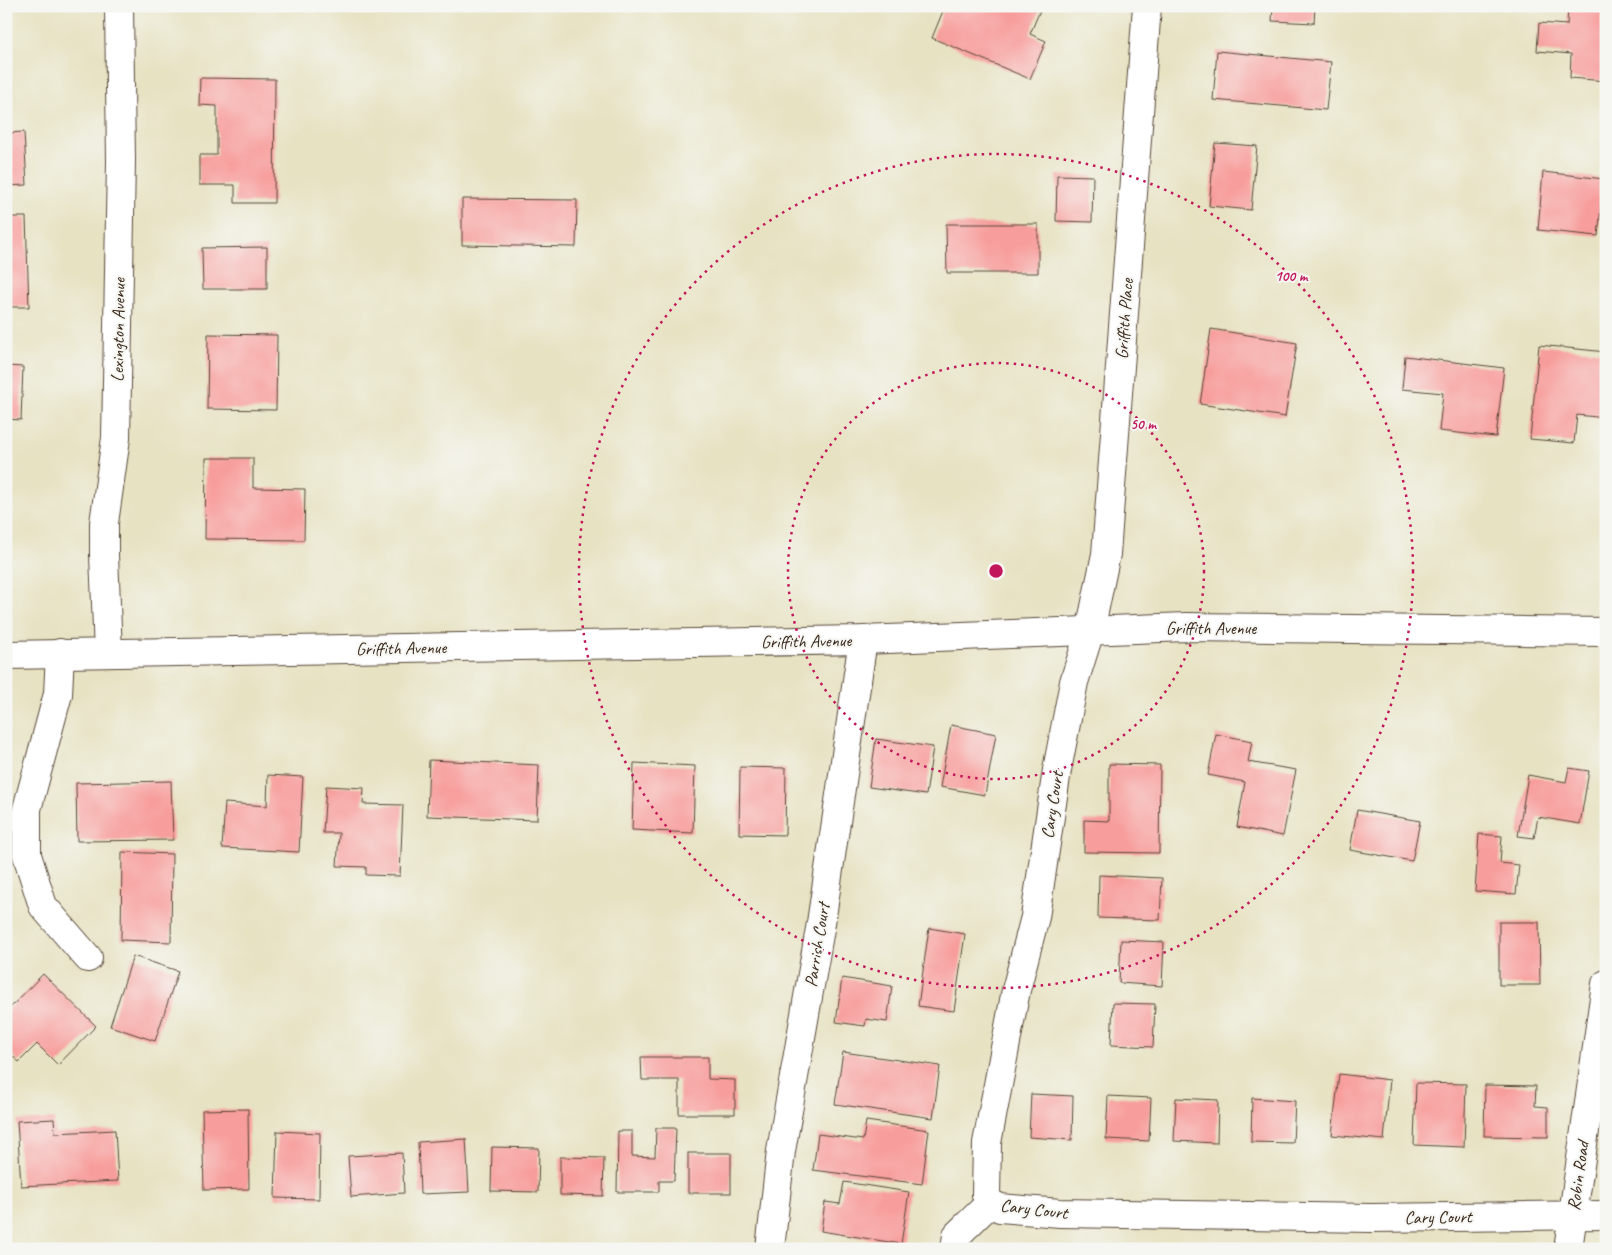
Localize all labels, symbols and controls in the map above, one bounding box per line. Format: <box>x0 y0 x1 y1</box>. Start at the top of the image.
text: 100 m <box>1275 267 1309 286</box>
street label: Lexington Avenue <box>106 277 130 382</box>
street label: Griffith Place <box>1110 277 1138 360</box>
text: 50 m <box>1130 415 1157 434</box>
centre of rings <box>987 562 1005 580</box>
street label: Griffith Avenue <box>1166 617 1257 639</box>
street label: Griffith Avenue <box>761 629 852 653</box>
street label: Griffith Avenue <box>356 636 447 660</box>
street label: Cary Court <box>1036 768 1068 840</box>
street label: Parrish Court <box>800 898 835 989</box>
street label: Robin Road <box>1562 1137 1594 1212</box>
street label: Cary Court <box>999 1194 1071 1224</box>
street label: Cary Court <box>1404 1205 1474 1229</box>

